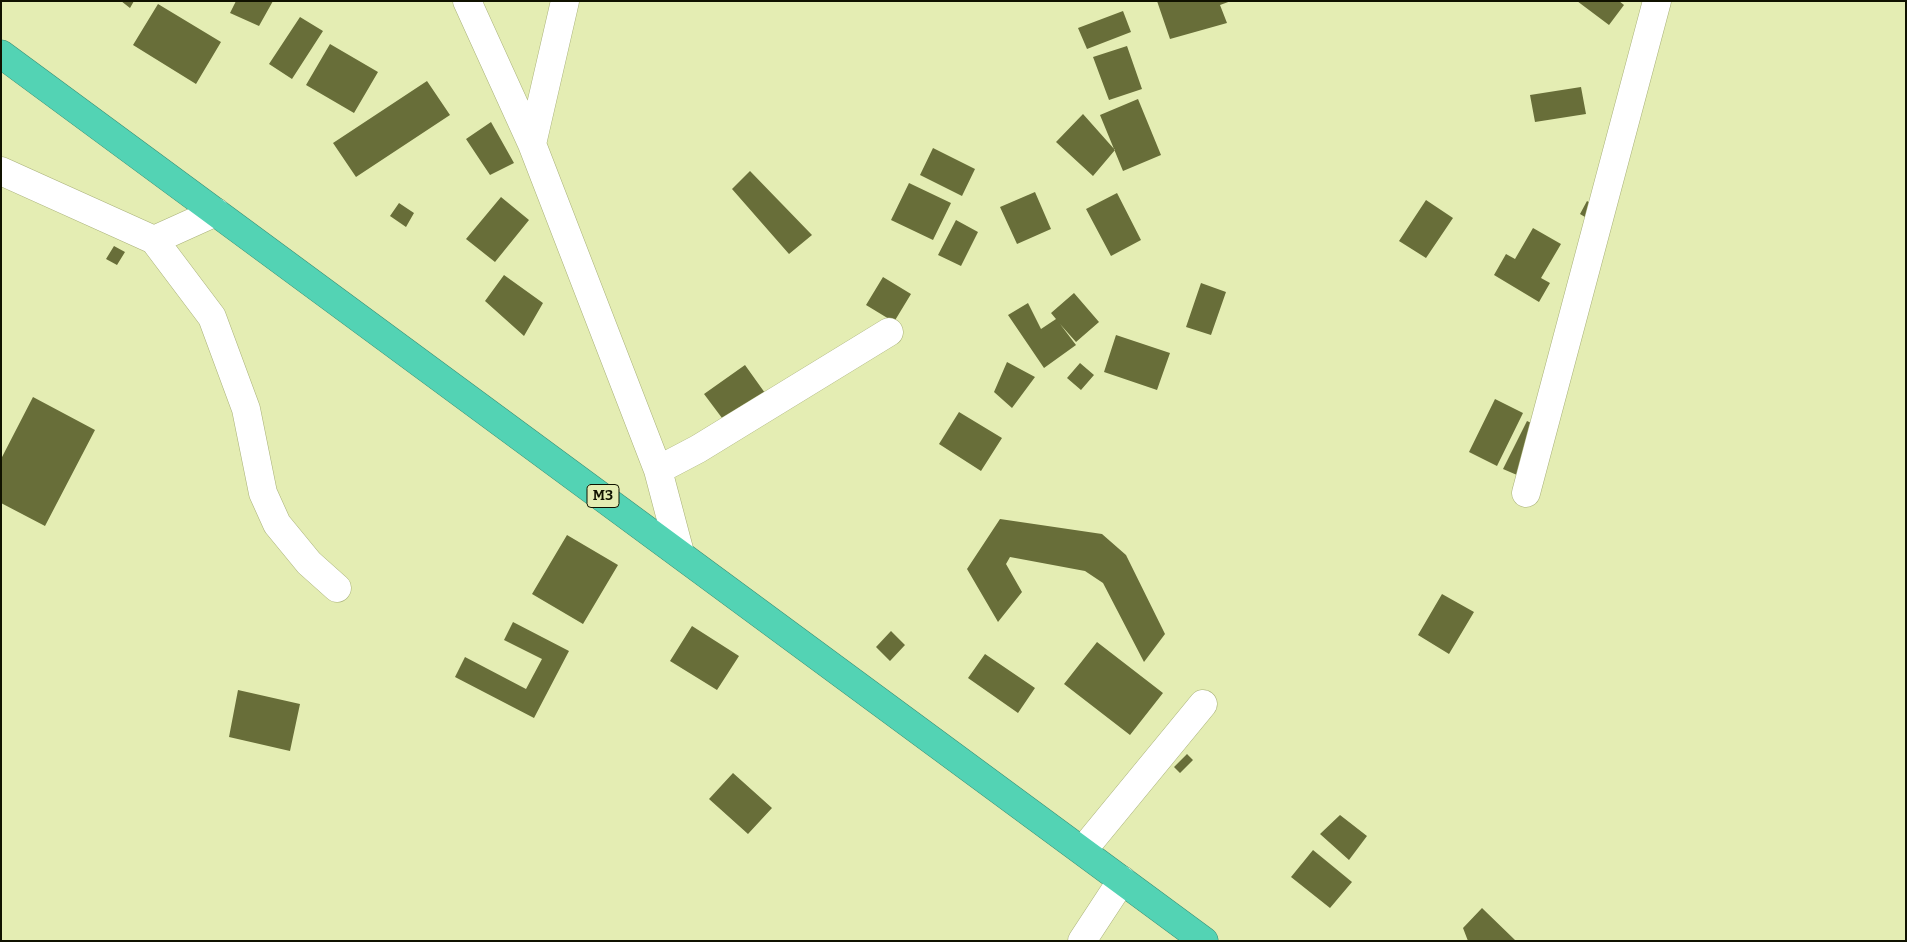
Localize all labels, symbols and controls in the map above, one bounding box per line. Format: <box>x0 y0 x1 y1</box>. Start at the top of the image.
road number: M3 <box>587 484 619 508</box>

